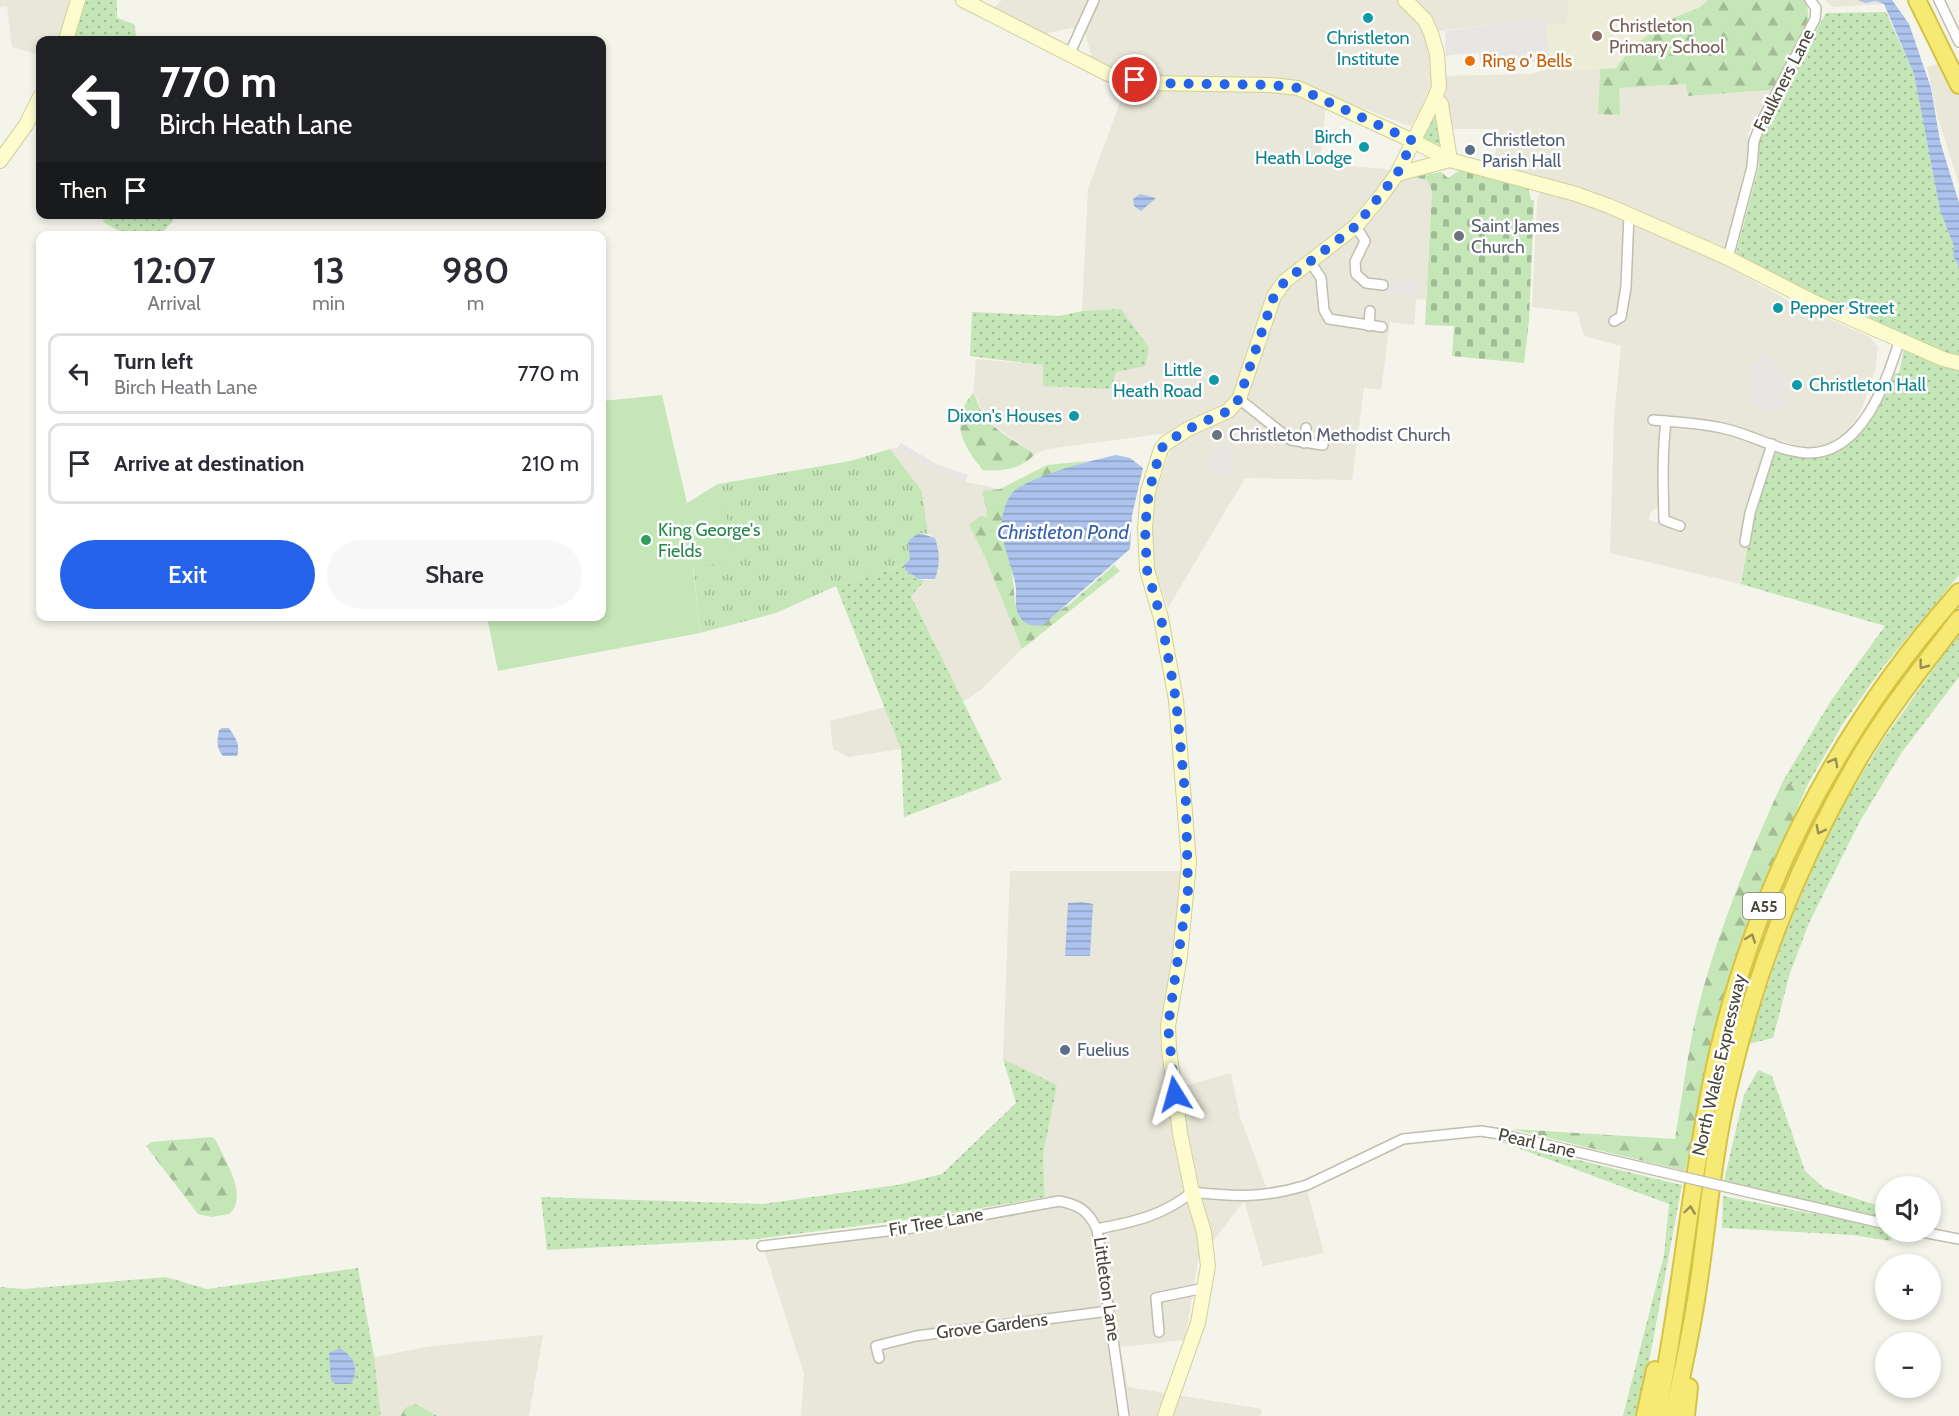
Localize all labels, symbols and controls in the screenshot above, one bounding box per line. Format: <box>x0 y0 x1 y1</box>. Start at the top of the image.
marker: Christleton Institute <box>1361 11 1375 25</box>
place label: Christleton Primary School <box>1609 15 1725 58</box>
street label: Faulkners Lane <box>1749 25 1819 135</box>
place label: Christleton Institute <box>1326 27 1410 70</box>
marker: Christleton Primary School <box>1590 29 1604 43</box>
place label: Ring o' Bells <box>1482 50 1572 72</box>
pin <box>1109 54 1160 105</box>
marker: Ring o' Bells <box>1463 54 1477 68</box>
text: 770 m <box>159 56 277 108</box>
icon: left <box>60 60 138 138</box>
icon: arrive <box>1118 63 1151 96</box>
text: Birch Heath Lane <box>159 108 352 141</box>
place label: Birch Heath Lodge <box>1255 126 1352 169</box>
place label: Christleton Parish Hall <box>1482 129 1565 172</box>
marker: Birch Heath Lodge <box>1357 140 1371 154</box>
marker: Christleton Parish Hall <box>1463 143 1477 157</box>
icon: arrive <box>119 174 152 207</box>
text: Then <box>60 177 107 204</box>
place label: Saint James Church <box>1471 215 1560 258</box>
marker: Saint James Church <box>1452 229 1466 243</box>
text: 12:07 <box>133 248 216 292</box>
text: 13 <box>313 248 345 292</box>
text: 980 <box>442 248 509 292</box>
text: Arrival <box>148 291 201 315</box>
text: min <box>312 291 345 315</box>
text: m <box>467 291 484 315</box>
place label: Pepper Street <box>1790 297 1895 319</box>
marker: Pepper Street <box>1771 301 1785 315</box>
text: Turn left <box>114 348 193 375</box>
icon: left <box>63 357 96 390</box>
place label: Little Heath Road <box>1113 359 1202 402</box>
text: 770 m <box>517 360 579 387</box>
marker: Little Heath Road <box>1207 373 1221 387</box>
place label: Christleton Hall <box>1809 374 1927 396</box>
text: Birch Heath Lane <box>114 375 257 399</box>
marker: Christleton Hall <box>1790 378 1804 392</box>
place label: Dixon's Houses <box>947 405 1062 427</box>
marker: Dixon's Houses <box>1067 409 1081 423</box>
place label: Christleton Methodist Church <box>1229 424 1451 446</box>
marker: Christleton Methodist Church <box>1210 428 1224 442</box>
icon: arrive <box>63 447 96 480</box>
text: Arrive at destination <box>114 450 304 477</box>
text: 210 m <box>521 450 579 477</box>
place label: King George's Fields <box>658 519 760 562</box>
water label: Christleton Pond <box>997 520 1129 544</box>
marker: King George's Fields <box>639 533 653 547</box>
button: Exit <box>60 540 315 609</box>
button: Share <box>327 540 582 609</box>
one-way arrow <box>1920 659 1931 670</box>
one-way arrow <box>1827 758 1838 768</box>
one-way arrow <box>1816 824 1827 835</box>
road number: A55 <box>1743 893 1785 919</box>
one-way arrow <box>1744 934 1757 944</box>
street label: North Wales Expressway <box>1687 972 1751 1158</box>
place label: Fuelius <box>1077 1039 1129 1061</box>
marker: Fuelius <box>1058 1043 1072 1057</box>
position arrow <box>1143 1062 1207 1126</box>
street label: Pearl Lane <box>1496 1123 1578 1163</box>
map controls <box>1875 1176 1941 1398</box>
button: sound <box>1875 1176 1941 1242</box>
street label: Fir Tree Lane <box>887 1203 985 1241</box>
one-way arrow <box>1683 1205 1695 1215</box>
street label: Littleton Lane <box>1089 1235 1125 1343</box>
button: + <box>1875 1254 1941 1320</box>
street label: Grove Gardens <box>935 1308 1049 1344</box>
button: − <box>1875 1332 1941 1398</box>

